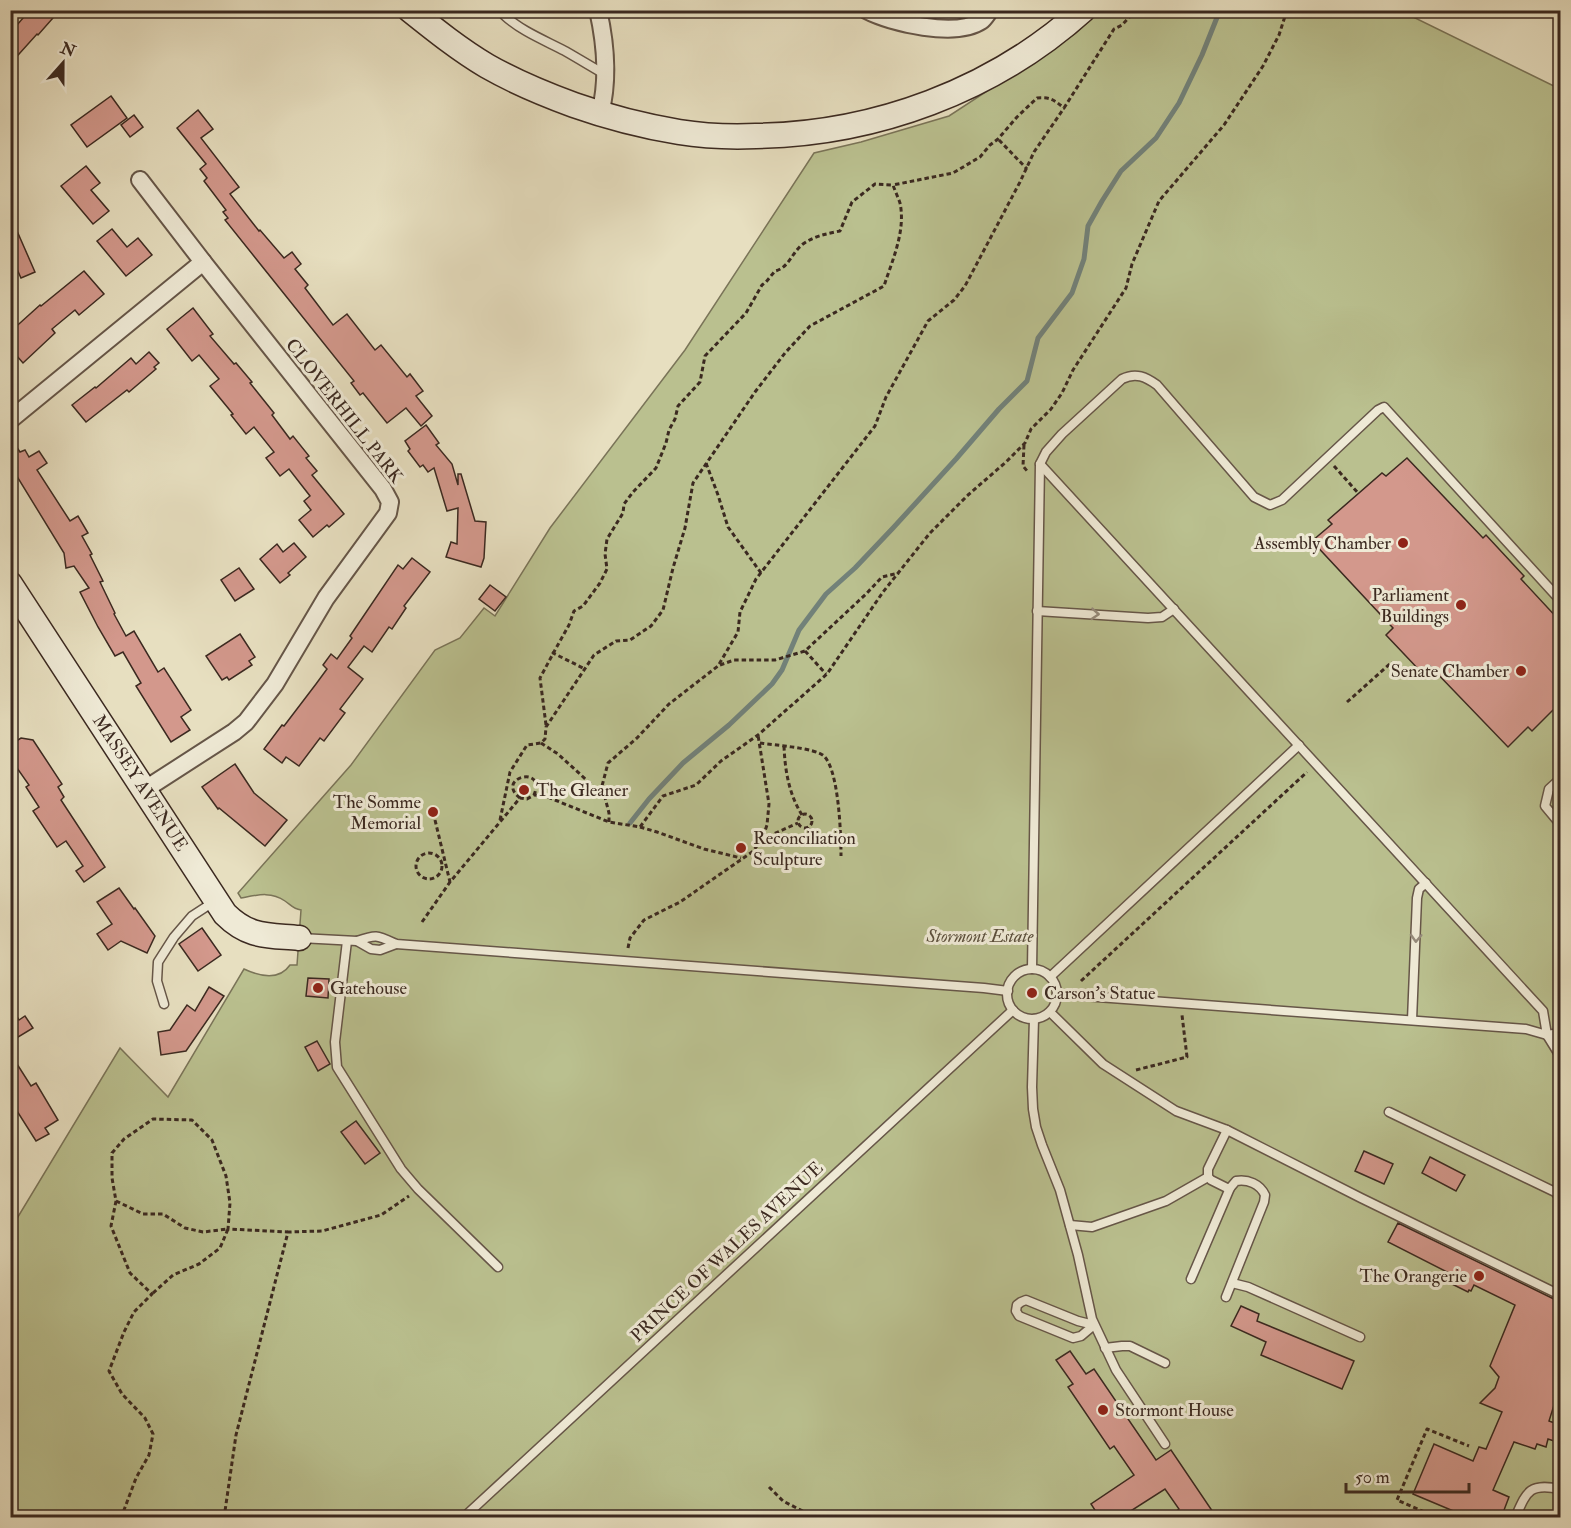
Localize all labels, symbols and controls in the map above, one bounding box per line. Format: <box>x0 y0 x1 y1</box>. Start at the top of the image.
north arrow <box>33 33 93 93</box>
text: N <box>57 38 79 62</box>
street label: CLOVERHILL PARK <box>280 334 408 488</box>
place label: Assembly Chamber <box>1253 532 1391 555</box>
marker: Assembly Chamber <box>1396 536 1410 550</box>
place label: Parliament Buildings <box>1372 584 1449 628</box>
marker: Parliament Buildings <box>1454 598 1468 612</box>
one-way arrow <box>1091 608 1100 621</box>
place label: Senate Chamber <box>1391 660 1509 683</box>
marker: Senate Chamber <box>1514 664 1528 678</box>
street label: MASSEY AVENUE <box>87 710 193 856</box>
place label: The Gleaner <box>536 779 629 802</box>
marker: The Gleaner <box>517 783 531 797</box>
place label: The Somme Memorial <box>333 791 421 835</box>
marker: The Somme Memorial <box>426 805 440 819</box>
place label: Reconciliation Sculpture <box>753 827 856 871</box>
marker: Reconciliation Sculpture <box>734 841 748 855</box>
park label: Stormont Estate <box>925 925 1035 948</box>
one-way arrow <box>1409 934 1422 943</box>
place label: Gatehouse <box>330 977 407 1000</box>
marker: Gatehouse <box>311 981 325 995</box>
place label: Carson's Statue <box>1044 982 1156 1005</box>
marker: Carson's Statue <box>1025 986 1039 1000</box>
street label: PRINCE OF WALES AVENUE <box>626 1157 828 1347</box>
place label: The Orangerie <box>1360 1265 1467 1288</box>
marker: The Orangerie <box>1472 1269 1486 1283</box>
place label: Stormont House <box>1115 1399 1234 1422</box>
marker: Stormont House <box>1096 1403 1110 1417</box>
scale bar <box>1346 1456 1469 1494</box>
text: 50 m <box>1355 1466 1390 1489</box>

